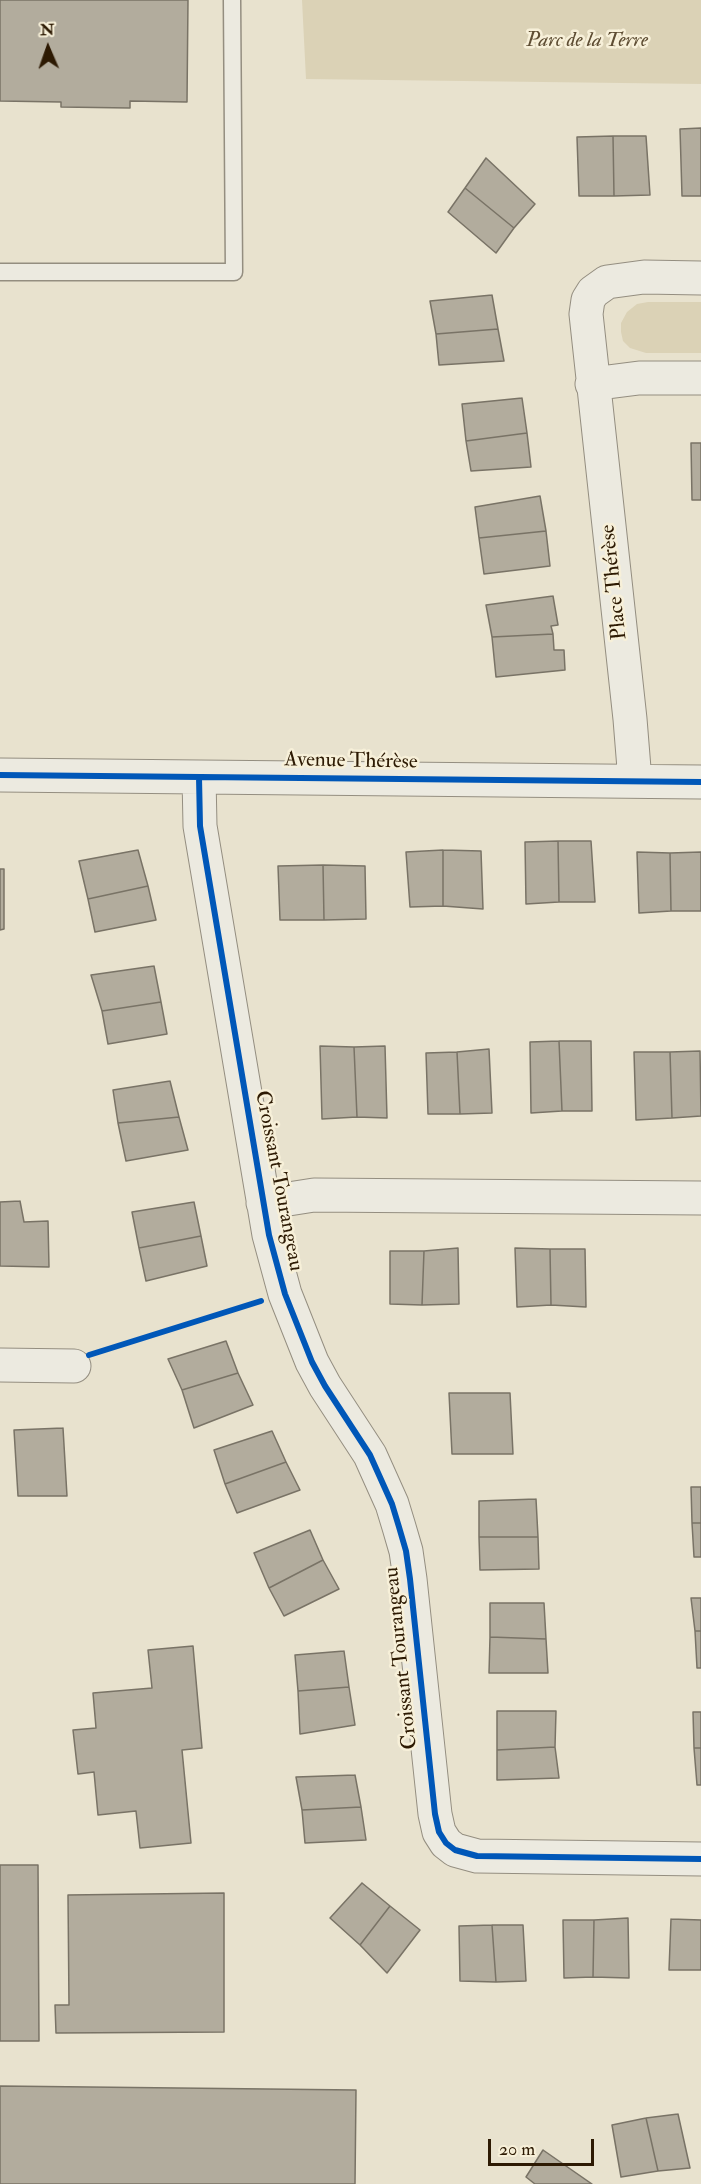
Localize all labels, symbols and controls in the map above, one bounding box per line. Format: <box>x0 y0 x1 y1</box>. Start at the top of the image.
north arrow <box>18 18 78 78</box>
text: N <box>40 20 55 40</box>
park label: Parc de la Terre <box>526 28 648 54</box>
street label: Place Thérèse <box>596 523 634 641</box>
street label: Avenue Thérèse <box>284 748 418 776</box>
street label: Croissant Tourangeau <box>248 1089 308 1273</box>
street label: Croissant Tourangeau <box>380 1566 424 1750</box>
scale bar <box>491 2127 598 2165</box>
text: 20 m <box>499 2138 535 2161</box>

